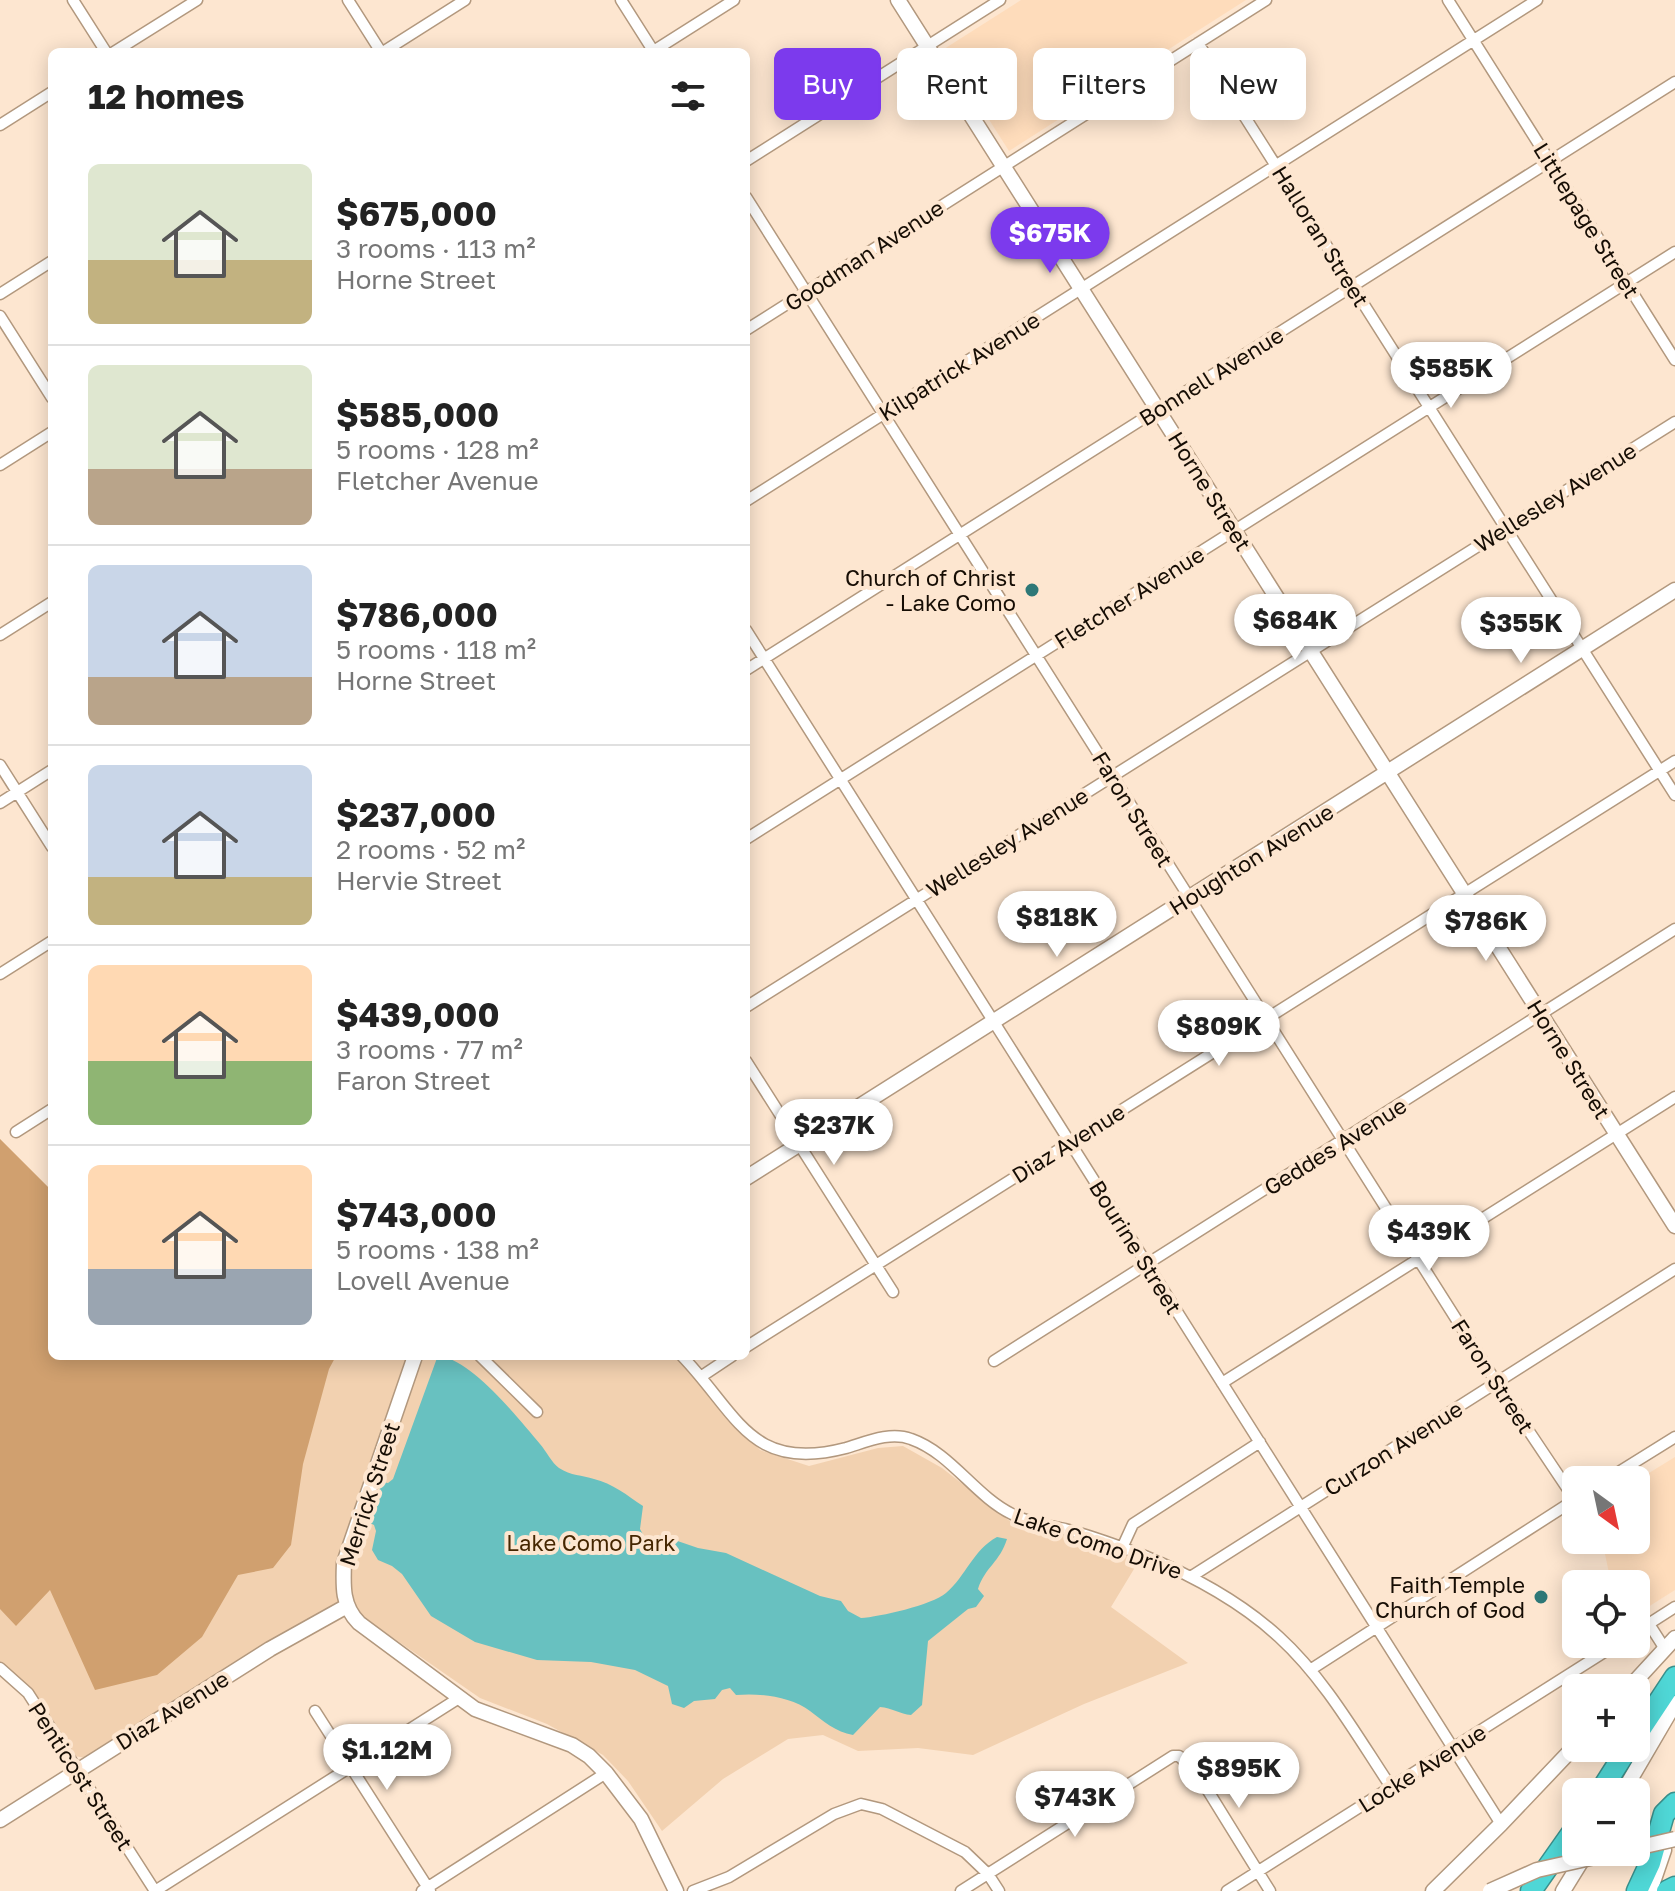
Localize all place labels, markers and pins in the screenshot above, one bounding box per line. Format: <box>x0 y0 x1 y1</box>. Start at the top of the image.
pin: $675K <box>994 207 1106 275</box>
pin: $585K <box>1395 342 1507 410</box>
place label: Church of Christ - Lake Como <box>845 564 1016 616</box>
marker: Church of Christ - Lake Como <box>1023 581 1041 599</box>
pin: $684K <box>1239 594 1351 662</box>
pin: $355K <box>1465 597 1577 665</box>
pin: $818K <box>1001 891 1113 959</box>
pin: $786K <box>1430 895 1542 963</box>
pin: $809K <box>1163 1000 1275 1068</box>
pin: $237K <box>778 1099 890 1167</box>
pin: $439K <box>1373 1205 1485 1273</box>
place label: Faith Temple Church of God <box>1375 1571 1525 1623</box>
marker: Faith Temple Church of God <box>1532 1588 1550 1606</box>
pin: $1.12M <box>322 1724 452 1792</box>
pin: $895K <box>1183 1742 1295 1810</box>
pin: $743K <box>1019 1771 1131 1839</box>

